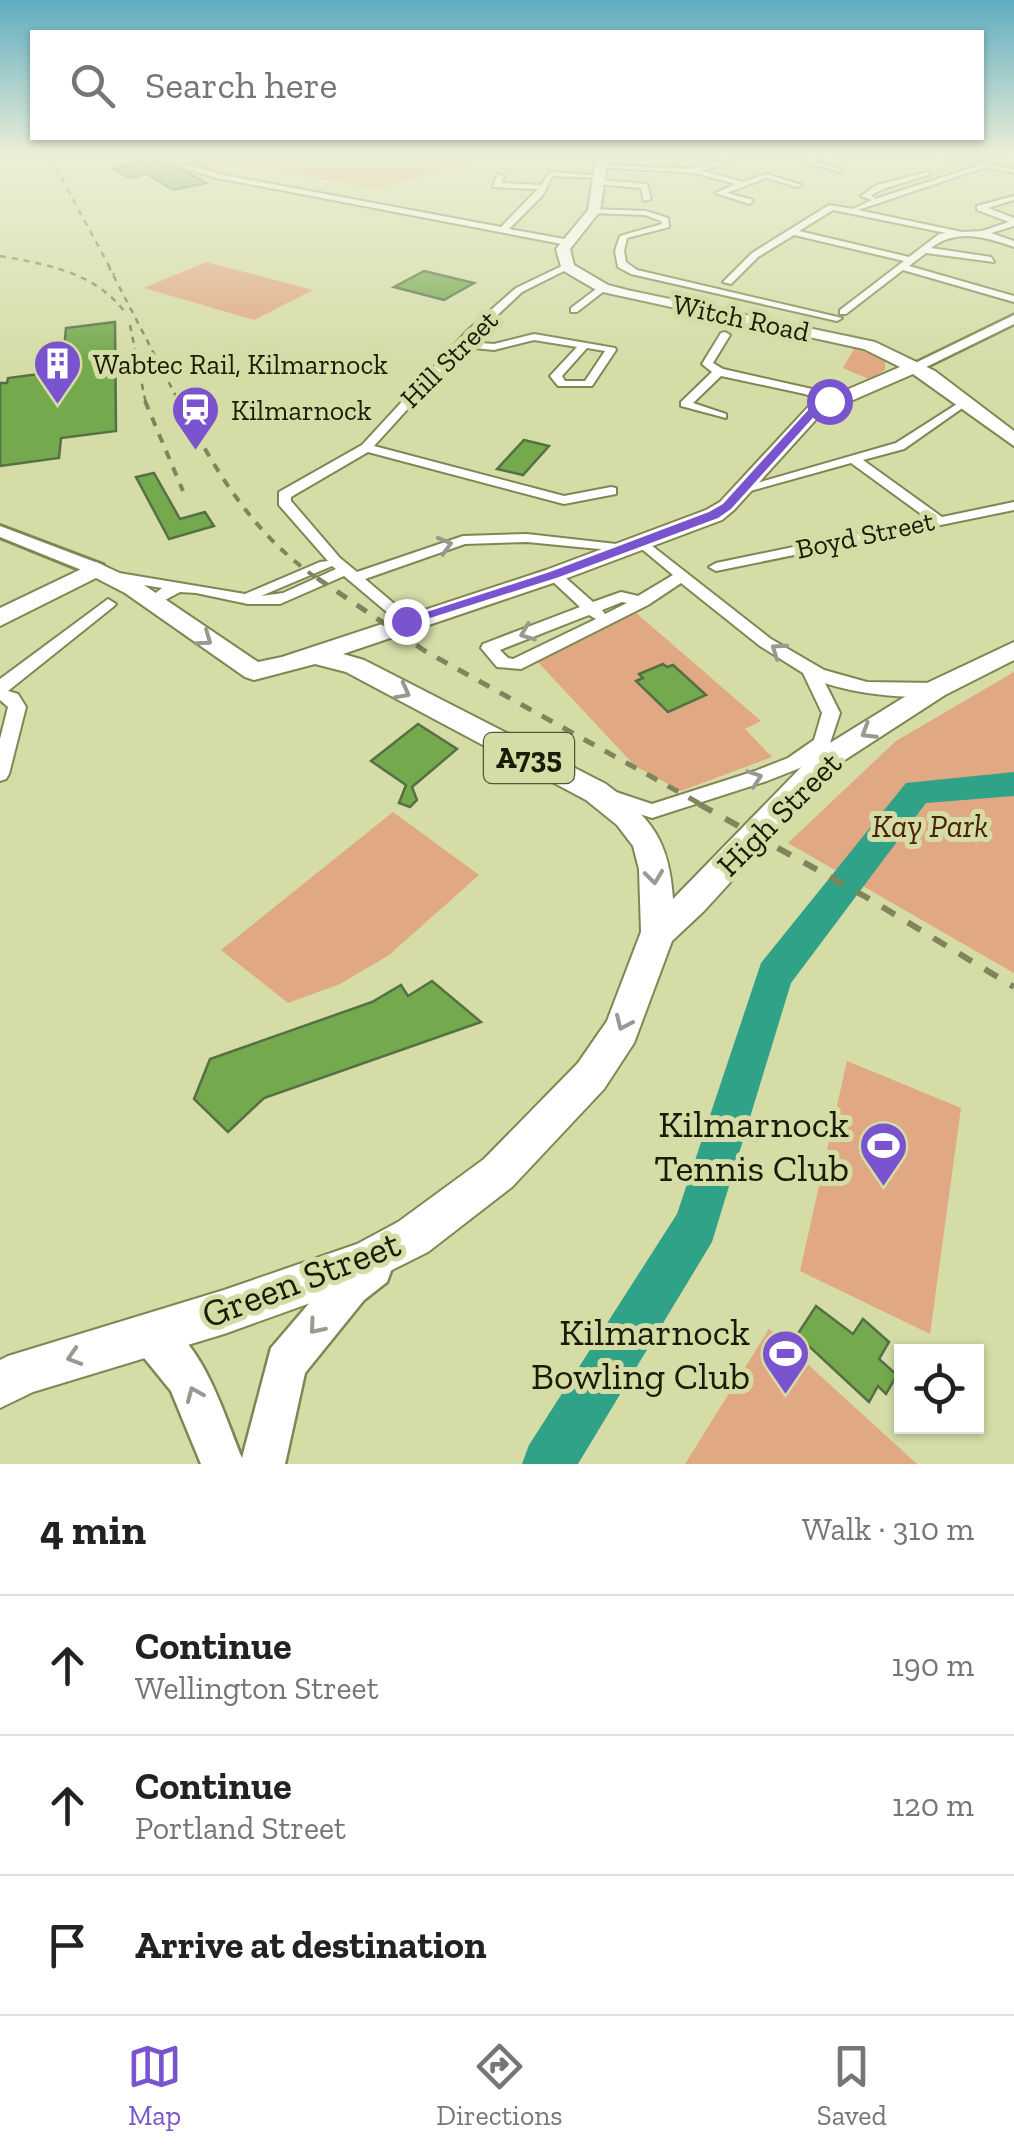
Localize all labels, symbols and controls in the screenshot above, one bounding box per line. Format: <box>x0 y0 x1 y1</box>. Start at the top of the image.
search box <box>30 30 984 140</box>
icon: search <box>65 58 120 113</box>
text: Search here <box>145 62 337 108</box>
street label: Witch Road <box>670 287 812 349</box>
street label: Hill Street <box>393 303 505 415</box>
building icon: Wabtec Rail, Kilmarnock <box>32 338 84 406</box>
place label: Wabtec Rail, Kilmarnock <box>93 348 388 381</box>
route start <box>807 379 853 425</box>
station icon: Kilmarnock <box>170 384 222 452</box>
place label: Kilmarnock <box>231 394 372 427</box>
street label: Boyd Street <box>793 504 938 566</box>
one-way arrow <box>435 536 452 557</box>
route end <box>384 599 430 645</box>
one-way arrow <box>519 621 537 641</box>
one-way arrow <box>194 627 212 644</box>
one-way arrow <box>770 643 789 662</box>
one-way arrow <box>393 680 411 700</box>
one-way arrow <box>861 720 879 739</box>
road number: A735 <box>484 733 574 783</box>
street label: High Street <box>709 744 849 884</box>
one-way arrow <box>745 769 762 790</box>
park label: Kay Park <box>872 807 988 845</box>
one-way arrow <box>643 869 664 885</box>
one-way arrow <box>615 1013 635 1031</box>
place label: Kilmarnock Tennis Club <box>654 1101 849 1191</box>
sports icon: Kilmarnock Tennis Club <box>858 1120 910 1188</box>
street label: Green Street <box>195 1220 407 1338</box>
place label: Kilmarnock Bowling Club <box>531 1309 750 1399</box>
one-way arrow <box>310 1316 328 1334</box>
sports icon: Kilmarnock Bowling Club <box>759 1328 811 1396</box>
map controls <box>894 1344 984 1434</box>
button: locate <box>894 1344 984 1434</box>
one-way arrow <box>66 1345 83 1366</box>
one-way arrow <box>186 1387 206 1405</box>
text: 4 min <box>40 1504 146 1555</box>
text: Walk · 310 m <box>802 1510 974 1548</box>
text: Continue <box>135 1623 292 1669</box>
icon: ahead <box>40 1638 95 1693</box>
text: 190 m <box>891 1646 974 1684</box>
text: Wellington Street <box>135 1669 379 1707</box>
text: Continue <box>135 1763 292 1809</box>
icon: ahead <box>40 1778 95 1833</box>
text: 120 m <box>892 1786 974 1824</box>
text: Portland Street <box>135 1809 346 1847</box>
icon: arrive <box>40 1918 95 1973</box>
text: Arrive at destination <box>135 1922 486 1968</box>
tab: Map <box>127 2039 182 2132</box>
tab: Directions <box>436 2039 563 2132</box>
tab: Saved <box>817 2039 887 2132</box>

